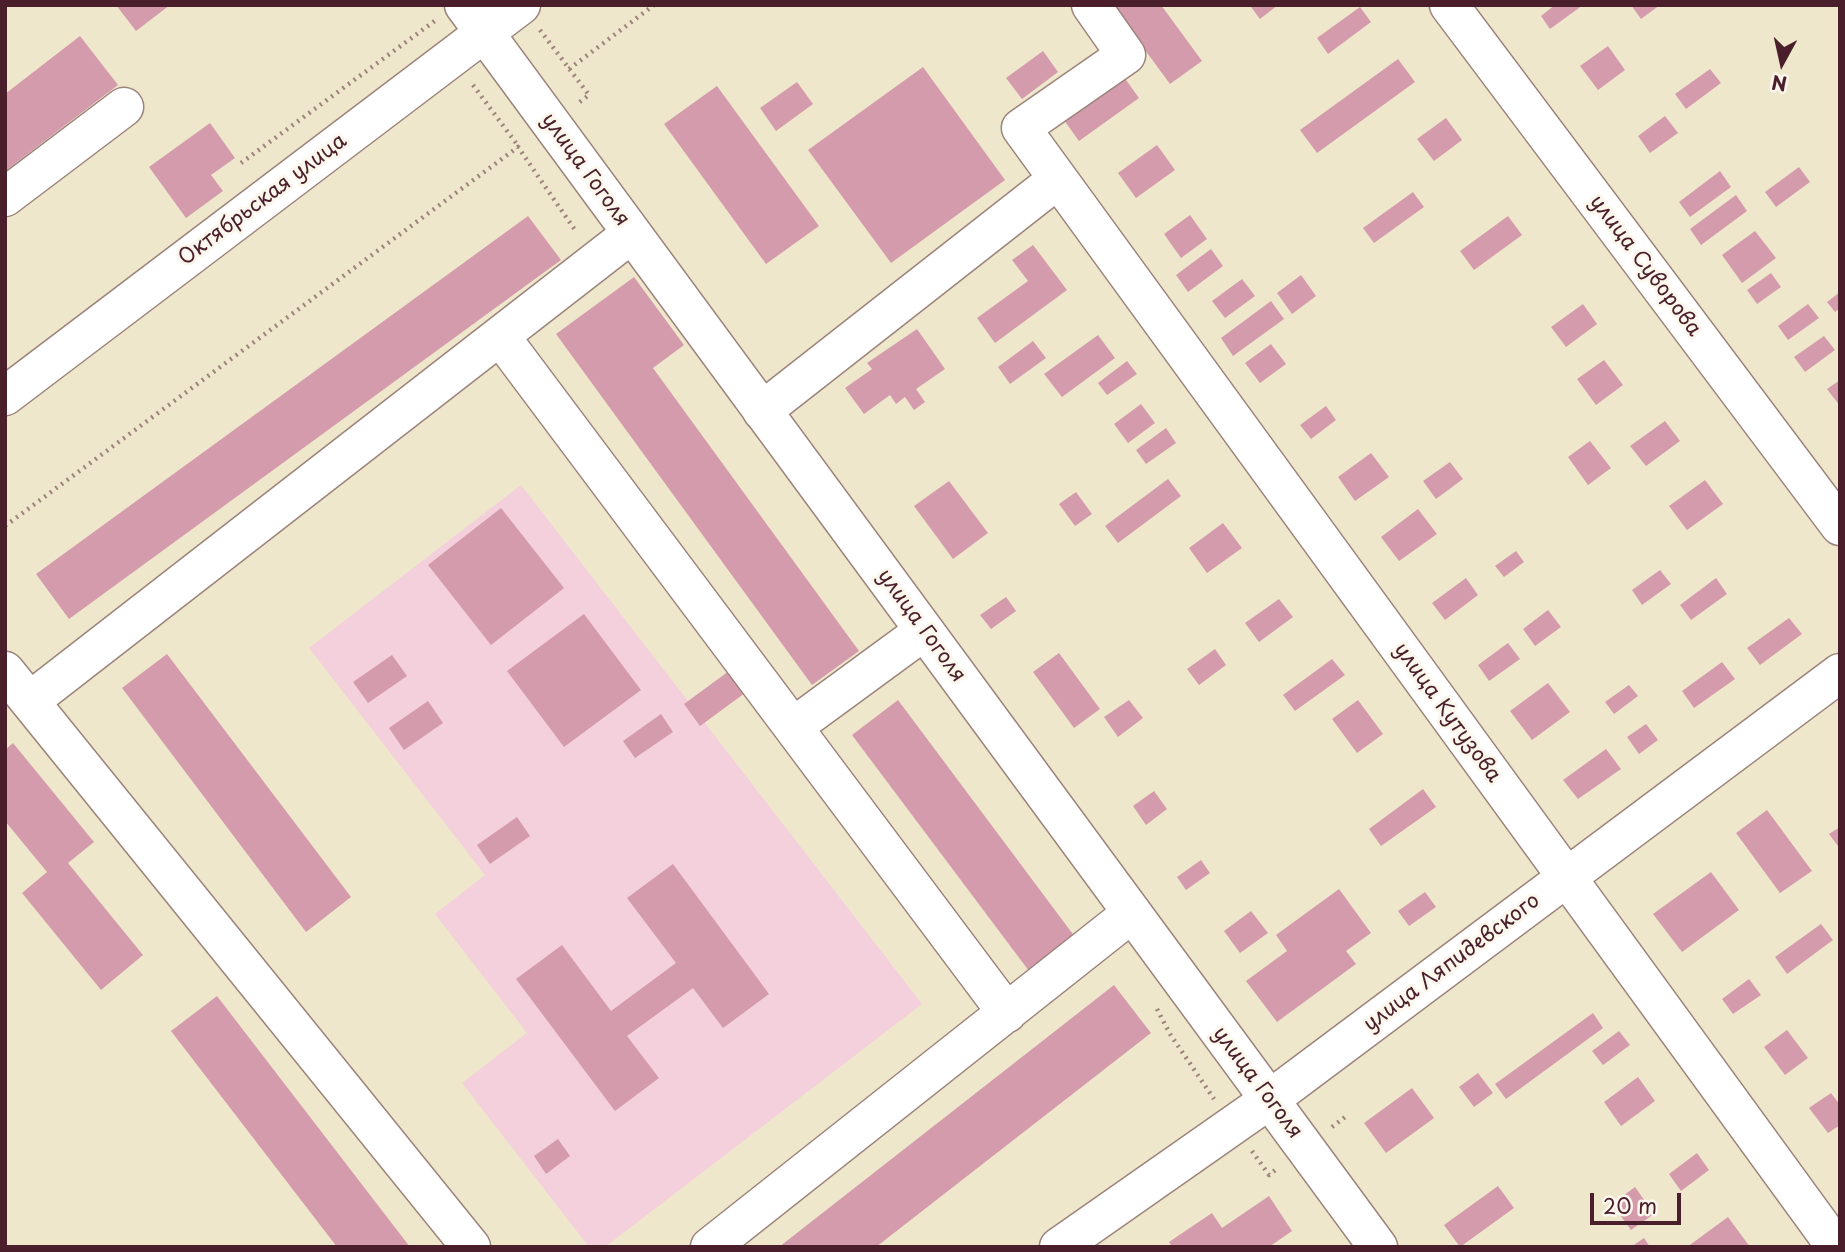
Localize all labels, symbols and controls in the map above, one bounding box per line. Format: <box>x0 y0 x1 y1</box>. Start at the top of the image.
north arrow <box>1747 28 1817 98</box>
text: N <box>1770 69 1788 99</box>
street label: улица Гоголя <box>536 109 634 231</box>
street label: Октябрьская улица <box>174 129 352 271</box>
street label: улица Суворова <box>1584 190 1706 342</box>
street label: улица Гоголя <box>872 565 970 687</box>
street label: улица Кутузова <box>1388 638 1506 788</box>
street label: улица Ляпидевского <box>1359 889 1545 1037</box>
street label: улица Гоголя <box>1207 1022 1307 1144</box>
scale bar <box>1593 1178 1684 1222</box>
text: 20 m <box>1603 1189 1657 1221</box>

